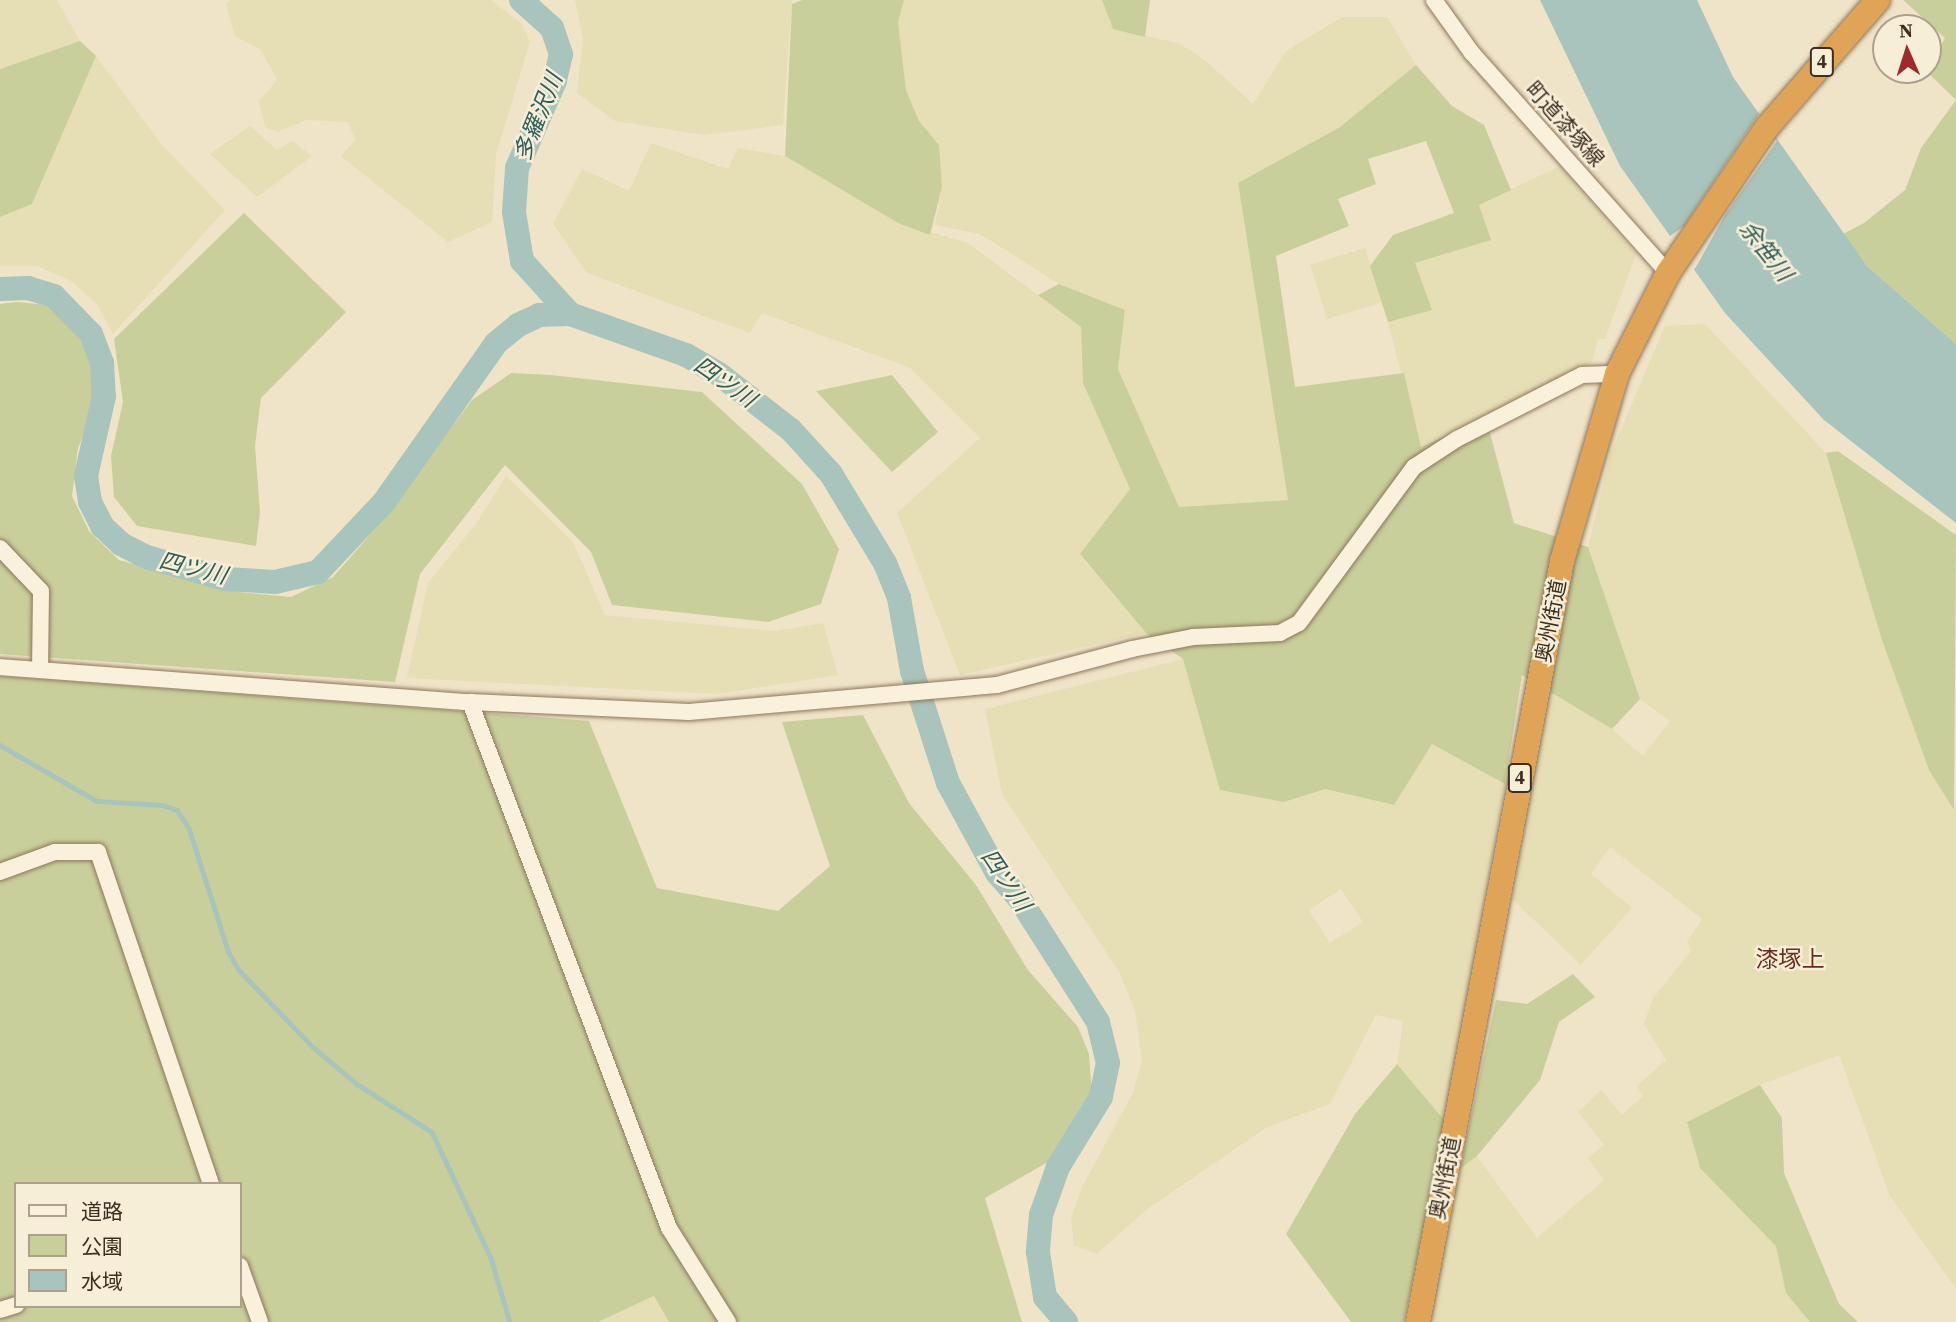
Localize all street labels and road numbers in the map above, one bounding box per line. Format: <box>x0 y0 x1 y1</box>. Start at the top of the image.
road number: 4 <box>1810 46 1834 78</box>
street label: 町道漆塚線 <box>1521 77 1609 171</box>
street label: 奥州街道 <box>1531 577 1571 665</box>
road number: 4 <box>1508 762 1532 793</box>
street label: 奥州街道 <box>1425 1134 1465 1222</box>

